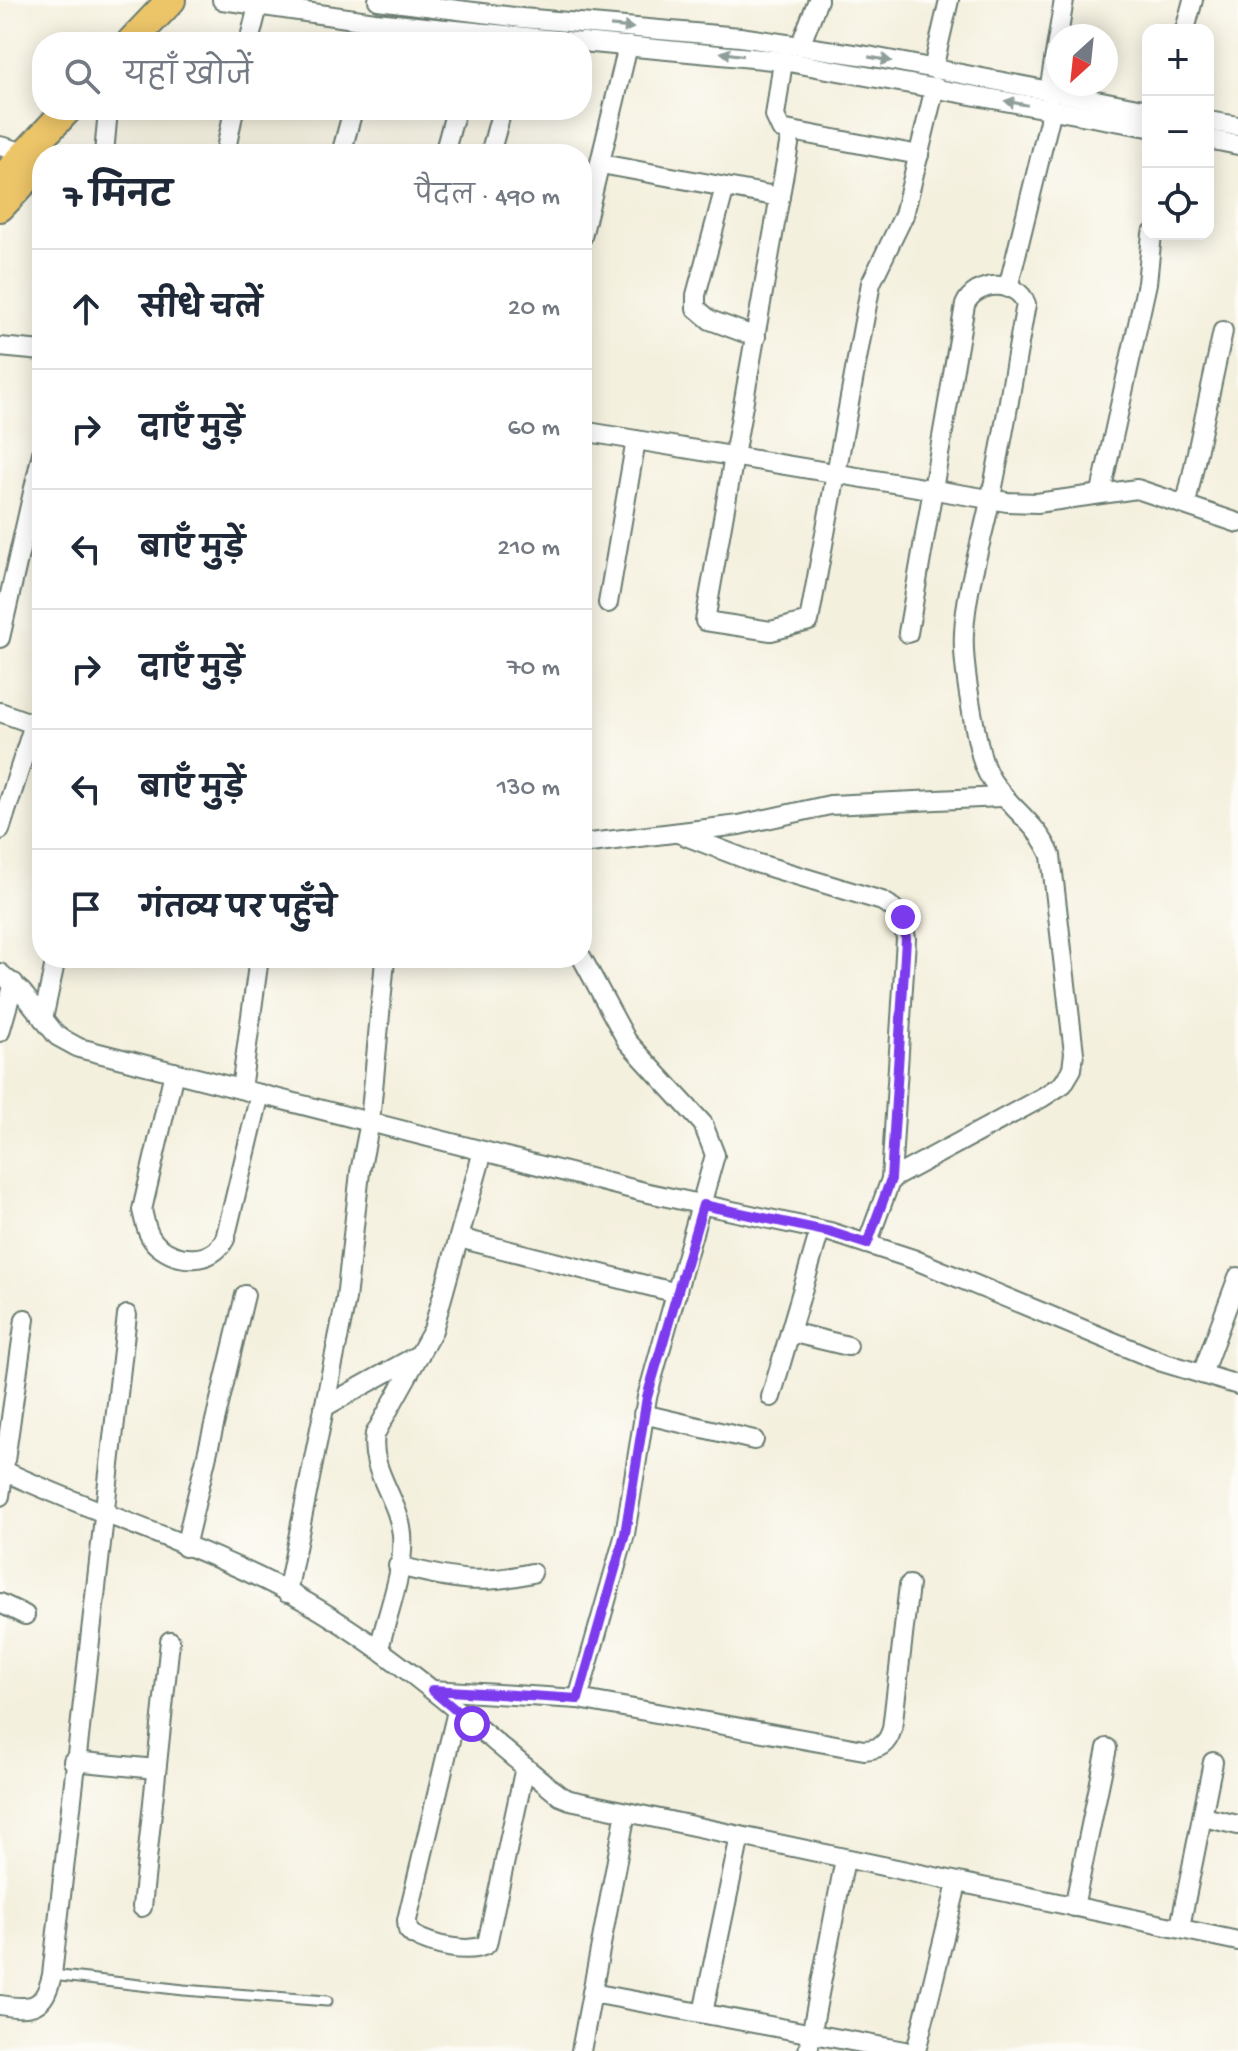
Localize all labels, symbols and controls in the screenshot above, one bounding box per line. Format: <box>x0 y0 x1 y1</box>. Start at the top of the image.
one-way arrow <box>610 21 635 34</box>
north arrow <box>1046 24 1118 96</box>
map controls <box>1142 24 1214 240</box>
button: + <box>1142 24 1214 96</box>
search box <box>32 32 592 120</box>
one-way arrow <box>720 47 745 60</box>
one-way arrow <box>868 53 893 65</box>
icon: search <box>60 54 104 98</box>
text: यहाँ खोजें <box>124 61 252 96</box>
one-way arrow <box>1004 96 1029 108</box>
button: − <box>1142 96 1214 168</box>
button: locate <box>1142 168 1214 240</box>
text: 7 मिनट <box>64 179 172 219</box>
text: पैदल · 490 m <box>415 183 560 214</box>
icon: ahead <box>64 287 108 331</box>
text: सीधे चलें <box>140 294 262 329</box>
text: 20 m <box>508 294 560 325</box>
icon: right <box>64 407 108 451</box>
text: दाएँ मुड़ें <box>140 414 244 449</box>
text: 60 m <box>507 414 560 445</box>
icon: left <box>64 527 108 571</box>
text: बाएँ मुड़ें <box>140 534 245 569</box>
text: 210 m <box>497 534 560 565</box>
icon: right <box>64 647 108 691</box>
text: दाएँ मुड़ें <box>140 654 244 689</box>
text: 70 m <box>507 654 560 685</box>
icon: left <box>64 767 108 811</box>
text: बाएँ मुड़ें <box>140 774 245 809</box>
text: 130 m <box>497 774 560 805</box>
icon: arrive <box>64 887 108 931</box>
text: गंतव्य पर पहुँचे <box>140 894 337 929</box>
route end <box>885 899 921 935</box>
route start <box>454 1706 490 1742</box>

